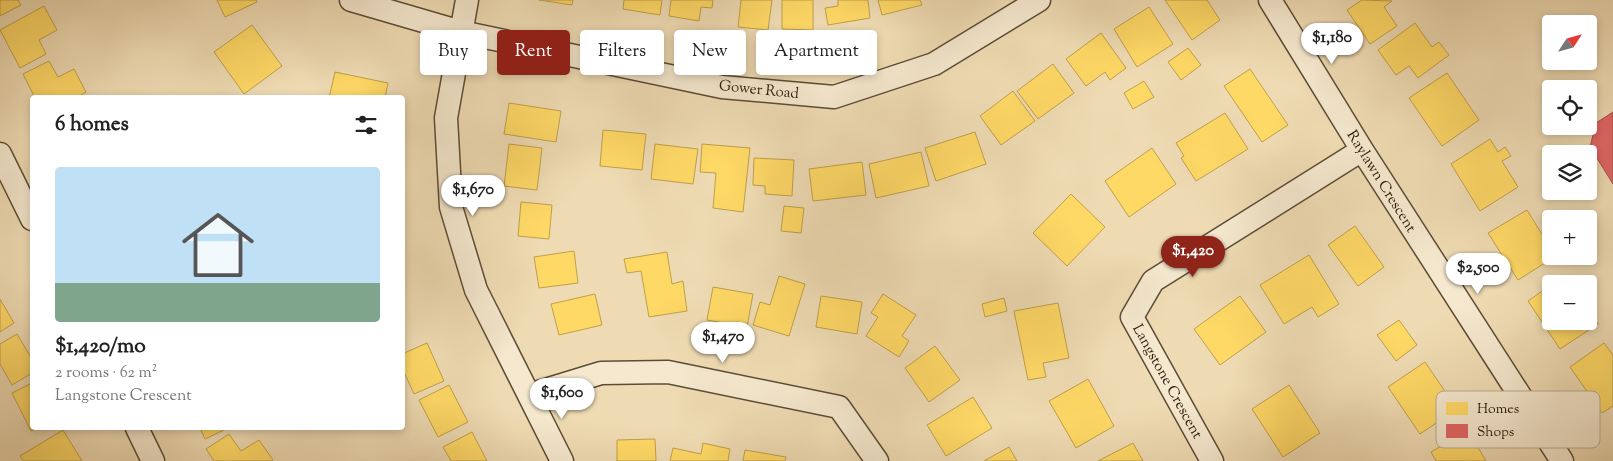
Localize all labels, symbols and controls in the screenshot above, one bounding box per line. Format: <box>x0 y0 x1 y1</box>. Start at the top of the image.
north arrow <box>1542 15 1598 70</box>
map controls <box>1542 15 1597 330</box>
pin: $1,180 <box>1291 22 1373 65</box>
text: $1,180 <box>1312 27 1352 50</box>
chip: Buy <box>420 30 487 75</box>
chip: Rent <box>497 30 570 75</box>
chip: Filters <box>580 30 664 75</box>
chip: New <box>674 30 746 75</box>
chip: Apartment <box>756 30 877 75</box>
street label: Gower Road <box>718 76 800 105</box>
button: locate <box>1542 80 1597 135</box>
text: 6 homes <box>55 110 129 140</box>
icon: filters <box>352 111 380 139</box>
street label: Raylawn Crescent <box>1341 127 1421 237</box>
button: layers <box>1542 145 1597 200</box>
pin: $1,670 <box>432 174 514 217</box>
text: $1,670 <box>452 179 494 202</box>
icon: home <box>173 200 263 290</box>
button: + <box>1542 210 1597 265</box>
pin: $1,420 <box>1152 236 1234 278</box>
text: $1,420 <box>1172 240 1214 263</box>
pin: $2,500 <box>1437 252 1519 295</box>
text: $2,500 <box>1457 257 1499 280</box>
button: − <box>1542 275 1597 330</box>
street label: Langstone Crescent <box>1126 321 1207 443</box>
pin: $1,470 <box>682 322 764 364</box>
text: $1,470 <box>702 326 744 349</box>
text: $1,420/mo <box>55 332 146 362</box>
text: 2 rooms · 62 m² <box>55 362 157 385</box>
pin: $1,600 <box>521 378 603 420</box>
text: $1,600 <box>541 382 583 405</box>
text: Langstone Crescent <box>55 385 192 408</box>
legend <box>1436 391 1600 448</box>
text: Homes <box>1477 400 1519 420</box>
text: Shops <box>1477 423 1514 443</box>

